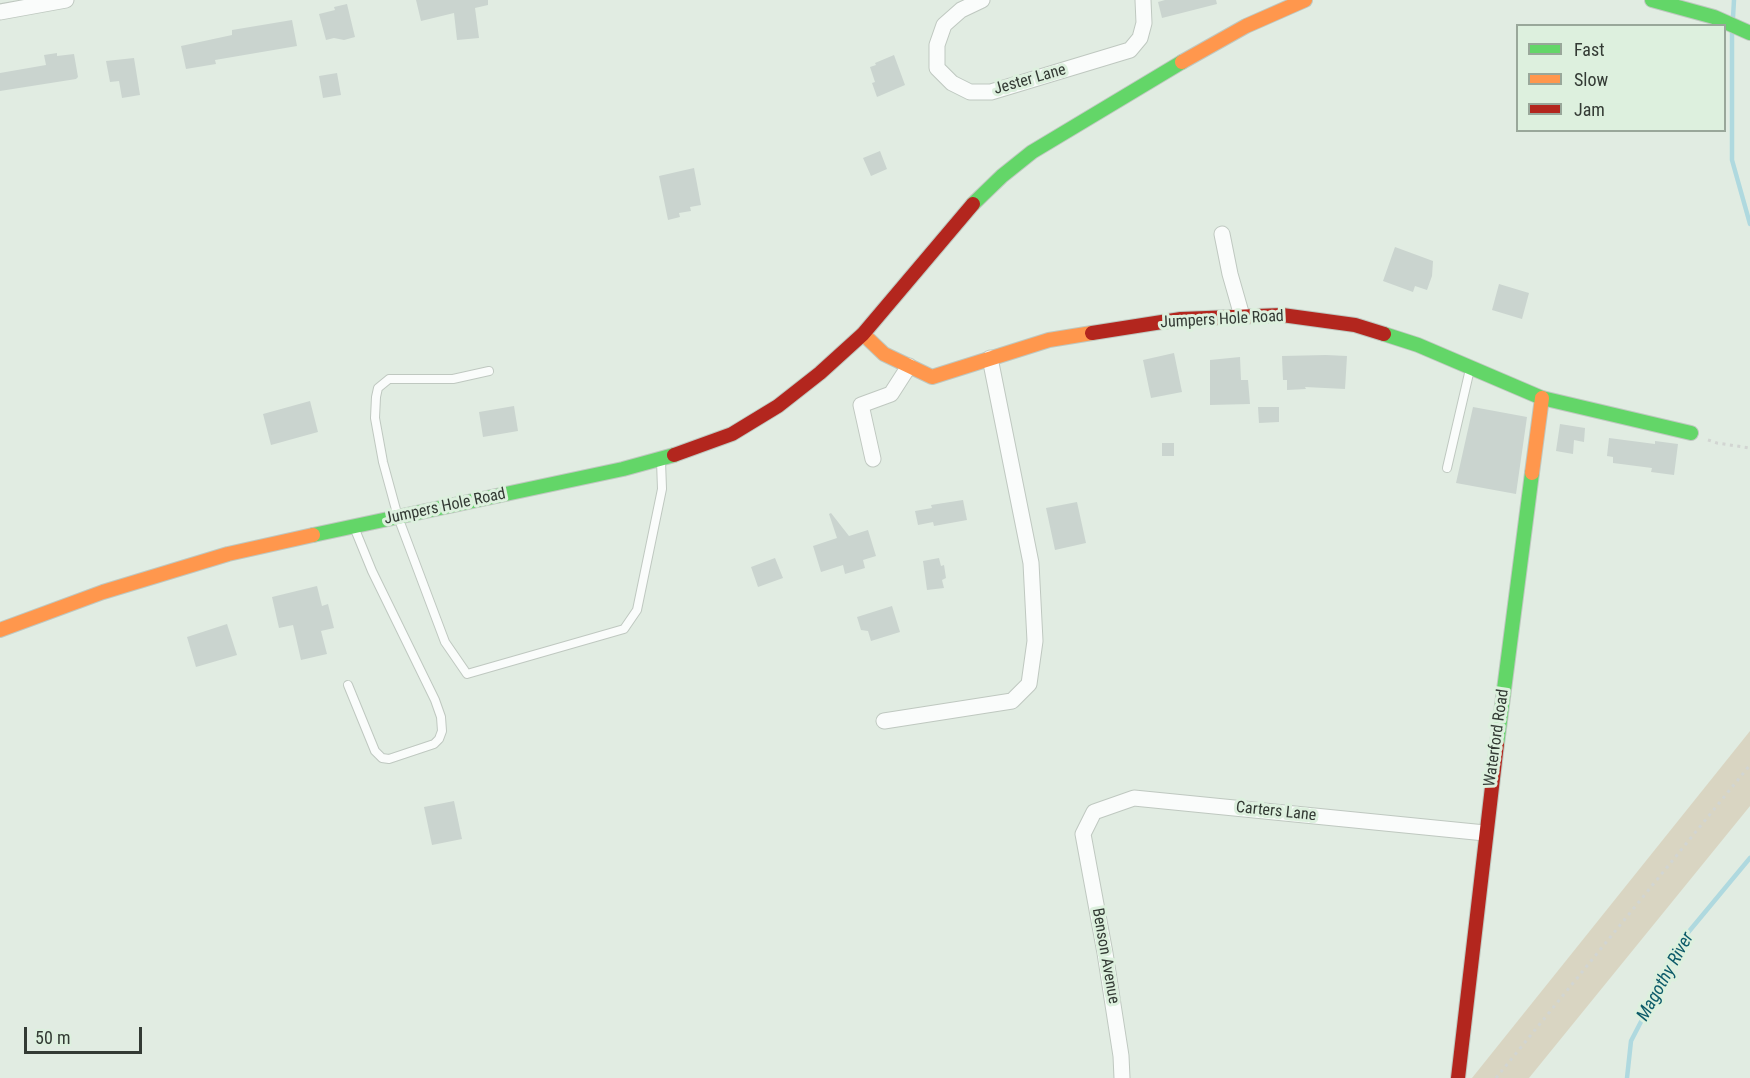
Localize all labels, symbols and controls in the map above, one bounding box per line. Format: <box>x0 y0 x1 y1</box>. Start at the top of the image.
legend <box>1516 24 1726 132</box>
text: Fast <box>1574 39 1605 60</box>
street label: Jester Lane <box>992 61 1068 99</box>
text: Slow <box>1574 69 1608 90</box>
text: Jam <box>1574 99 1605 120</box>
street label: Jumpers Hole Road <box>1160 307 1284 333</box>
street label: Jumpers Hole Road <box>383 485 507 529</box>
street label: Waterford Road <box>1481 688 1513 788</box>
street label: Carters Lane <box>1235 798 1317 826</box>
street label: Benson Avenue <box>1087 907 1123 1005</box>
water label: Magothy River <box>1633 929 1699 1025</box>
scale bar <box>27 1015 146 1053</box>
text: 50 m <box>35 1027 70 1048</box>

